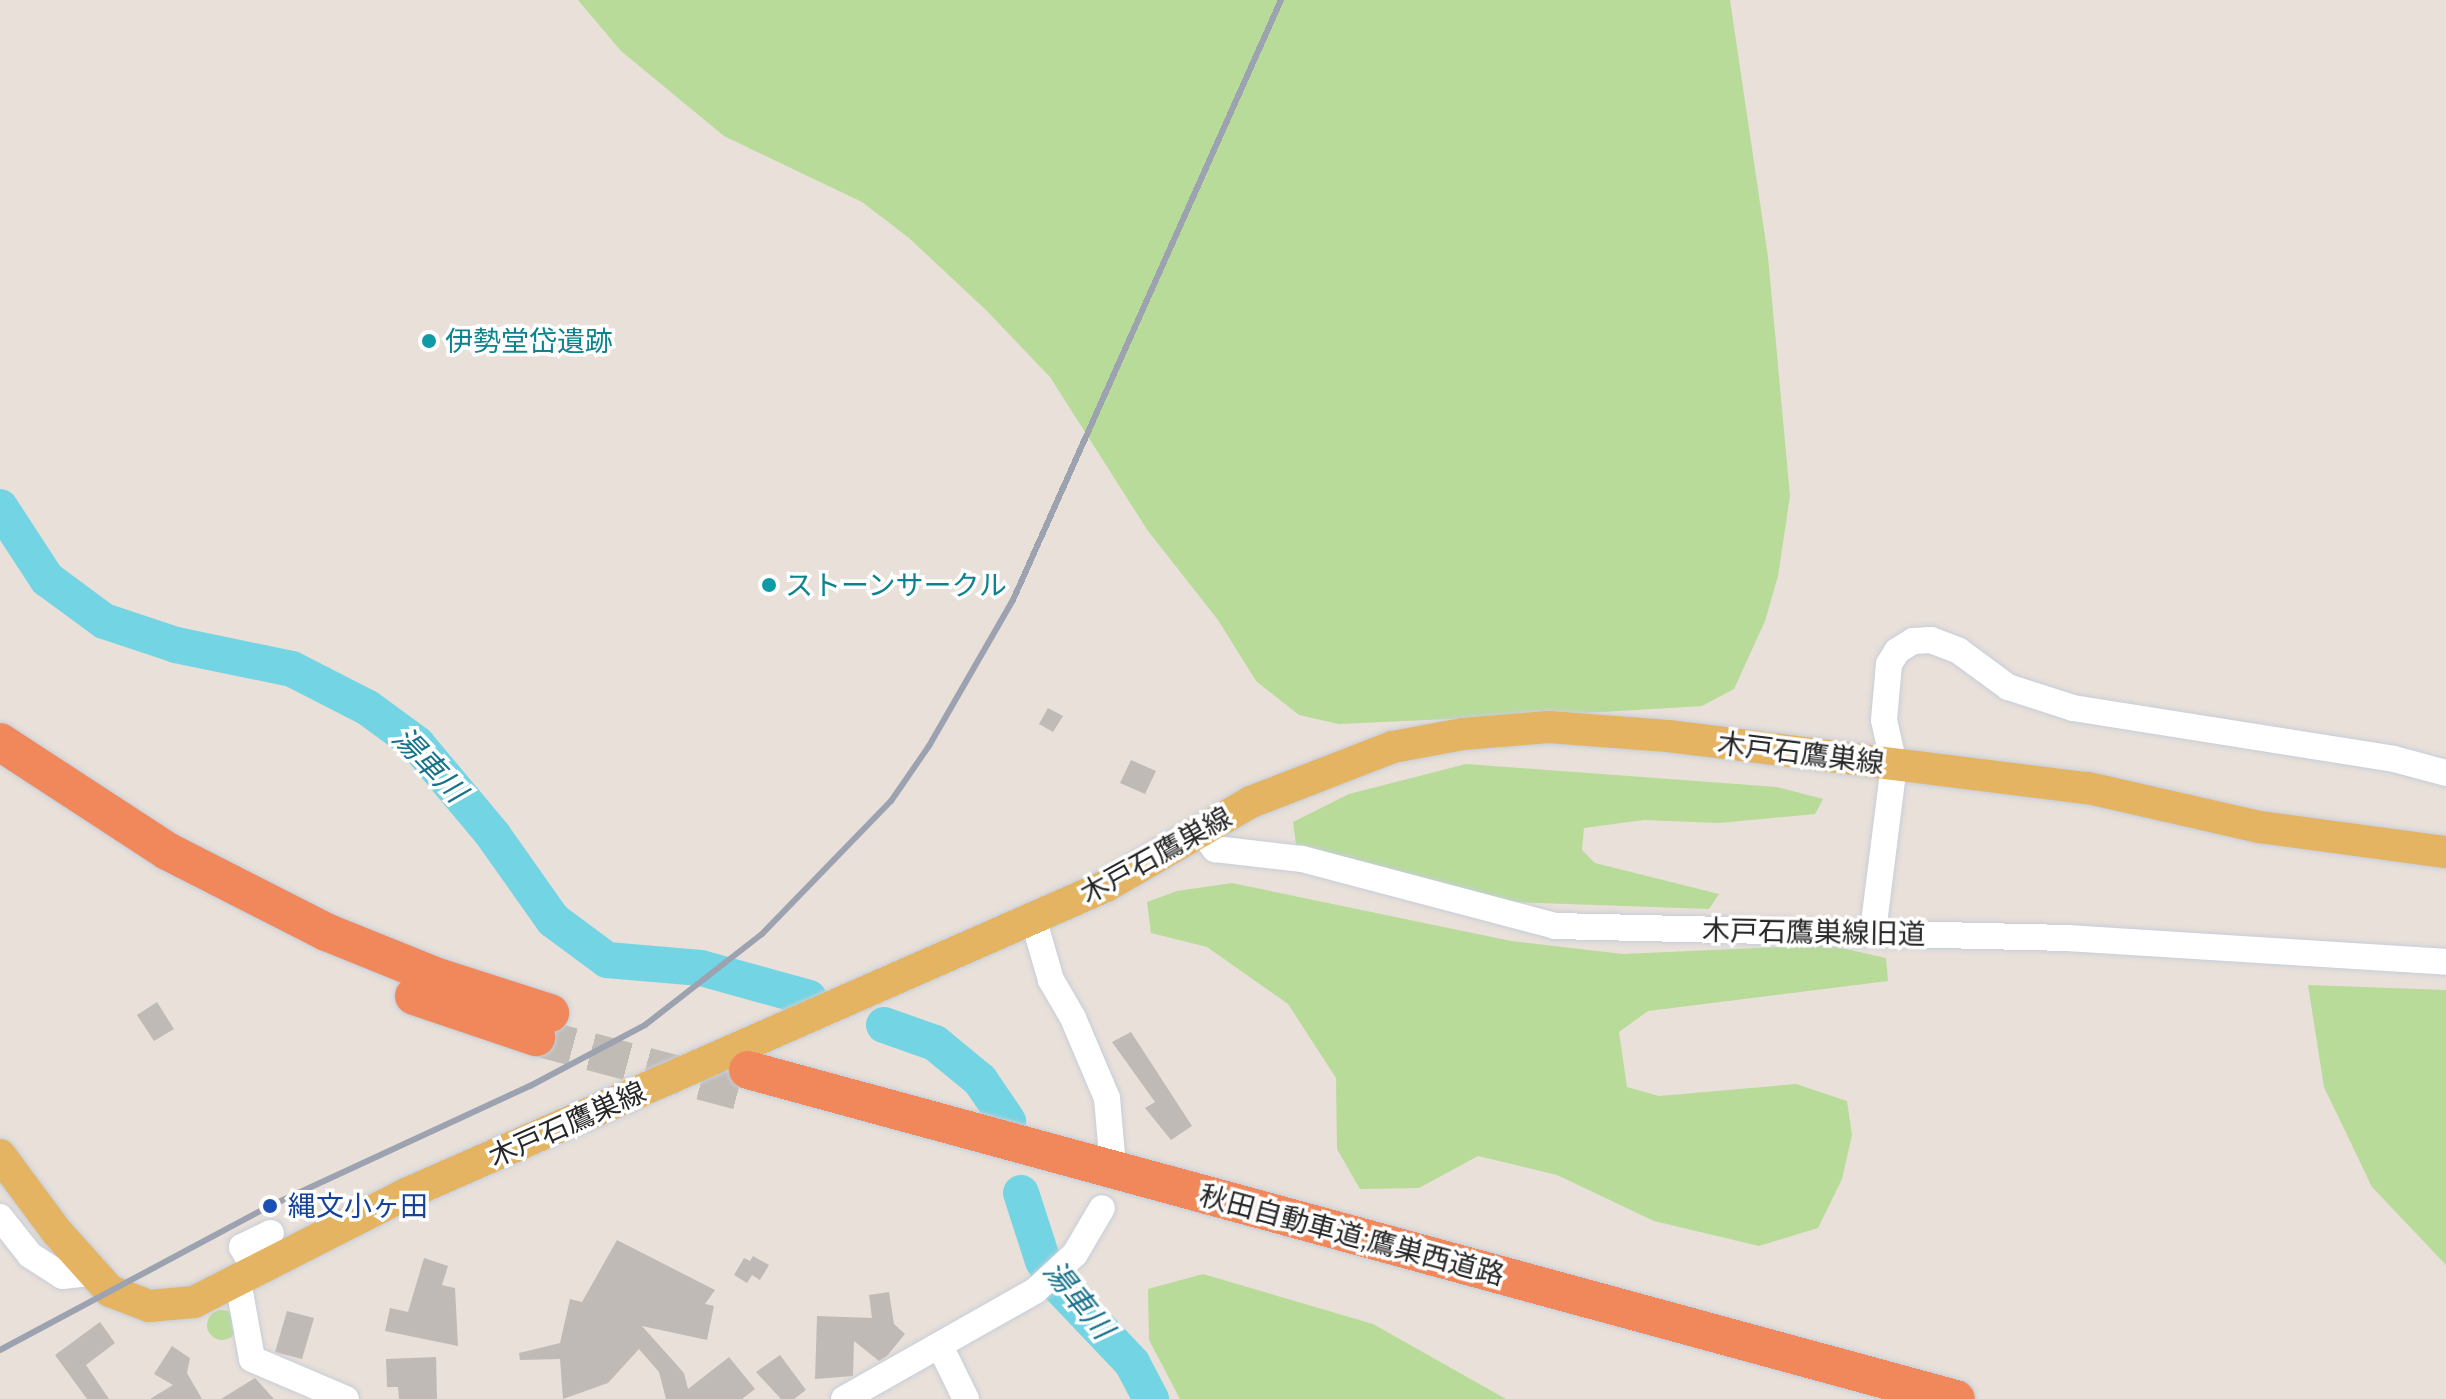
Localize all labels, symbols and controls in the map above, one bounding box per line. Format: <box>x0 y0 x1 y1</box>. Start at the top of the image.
place label: 伊勢堂岱遺跡 <box>445 324 613 358</box>
marker: 伊勢堂岱遺跡 <box>420 332 438 350</box>
place label: ストーンサークル <box>785 568 1009 602</box>
marker: ストーンサークル <box>760 576 778 594</box>
water label: 湯車川 <box>385 720 473 810</box>
street label: 木戸石鷹巣線 <box>1716 726 1886 780</box>
street label: 木戸石鷹巣線 <box>1074 800 1238 910</box>
street label: 木戸石鷹巣線旧道 <box>1702 913 1926 951</box>
street label: 木戸石鷹巣線 <box>483 1074 651 1174</box>
street label: 秋田自動車道;鷹巣西道路 <box>1196 1178 1508 1292</box>
place label: 縄文小ヶ田 <box>288 1189 428 1223</box>
marker: 縄文小ヶ田 <box>259 1195 281 1217</box>
water label: 湯車川 <box>1036 1254 1120 1346</box>

